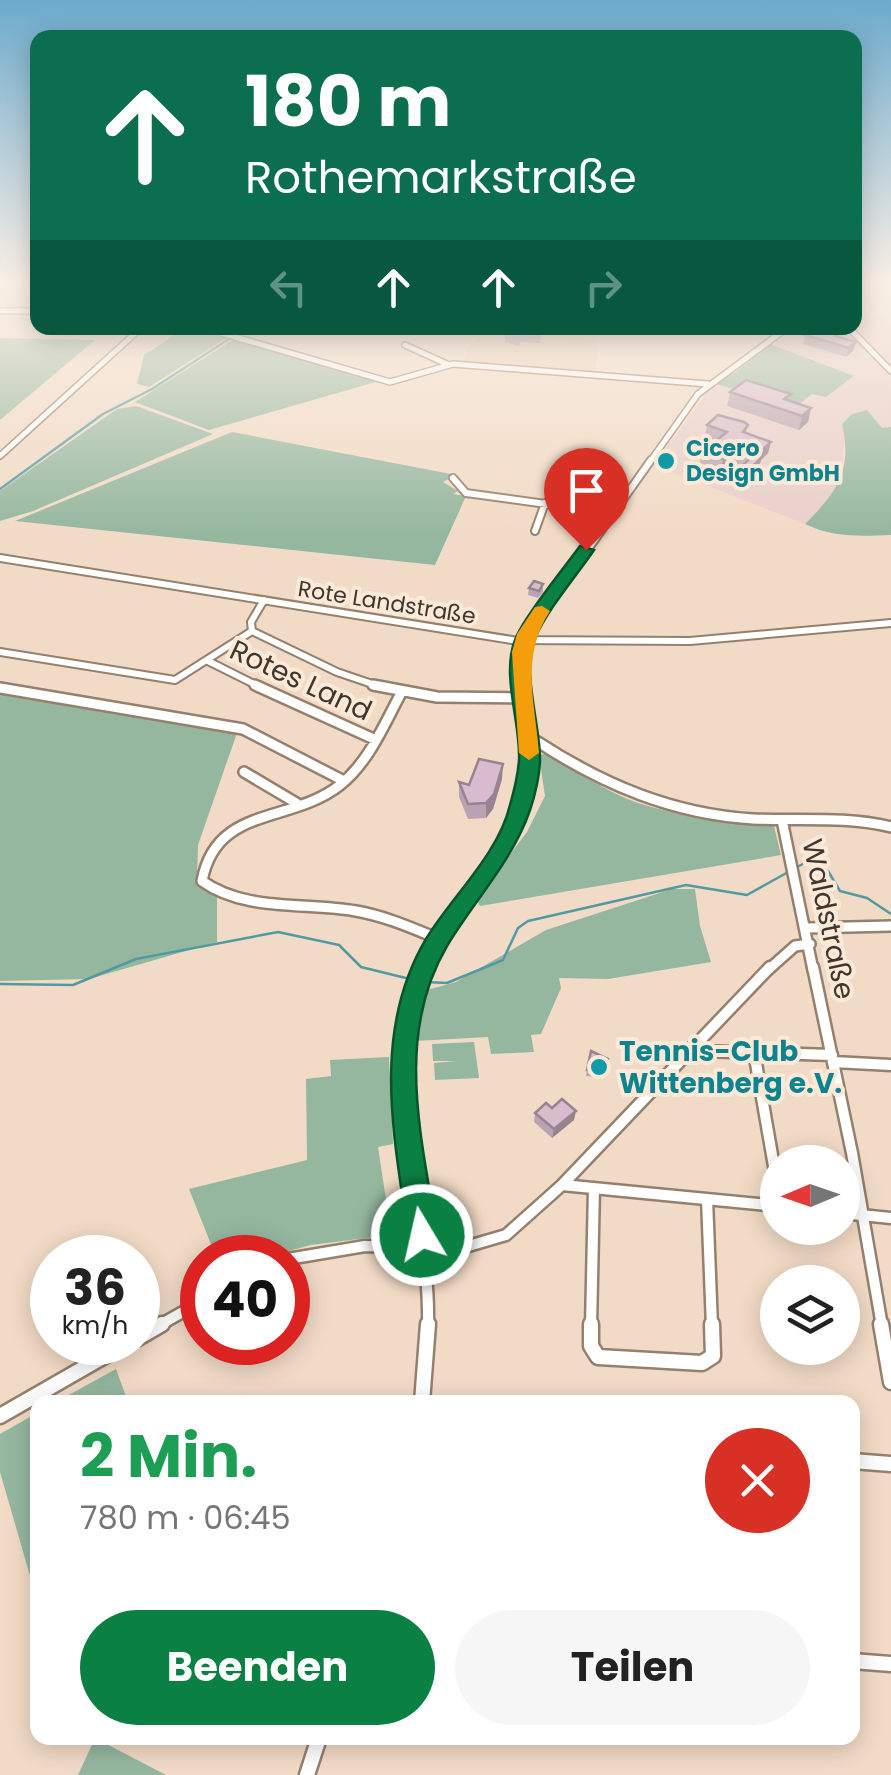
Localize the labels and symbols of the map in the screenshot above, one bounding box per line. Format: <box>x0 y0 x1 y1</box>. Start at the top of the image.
place label: Cicero Design GmbH <box>686 433 840 489</box>
pin <box>544 448 629 551</box>
marker: Cicero Design GmbH <box>655 450 677 472</box>
street label: Rote Landstraße <box>296 573 478 632</box>
street label: Rotes Land <box>223 631 378 730</box>
street label: Waldstraße <box>793 835 864 1003</box>
place label: Tennis-Club Wittenberg e.V. <box>619 1032 842 1103</box>
marker: Tennis-Club Wittenberg e.V. <box>588 1056 610 1078</box>
north arrow <box>760 1145 860 1245</box>
position arrow <box>370 1183 474 1287</box>
speed limit sign: 40 <box>180 1235 310 1365</box>

